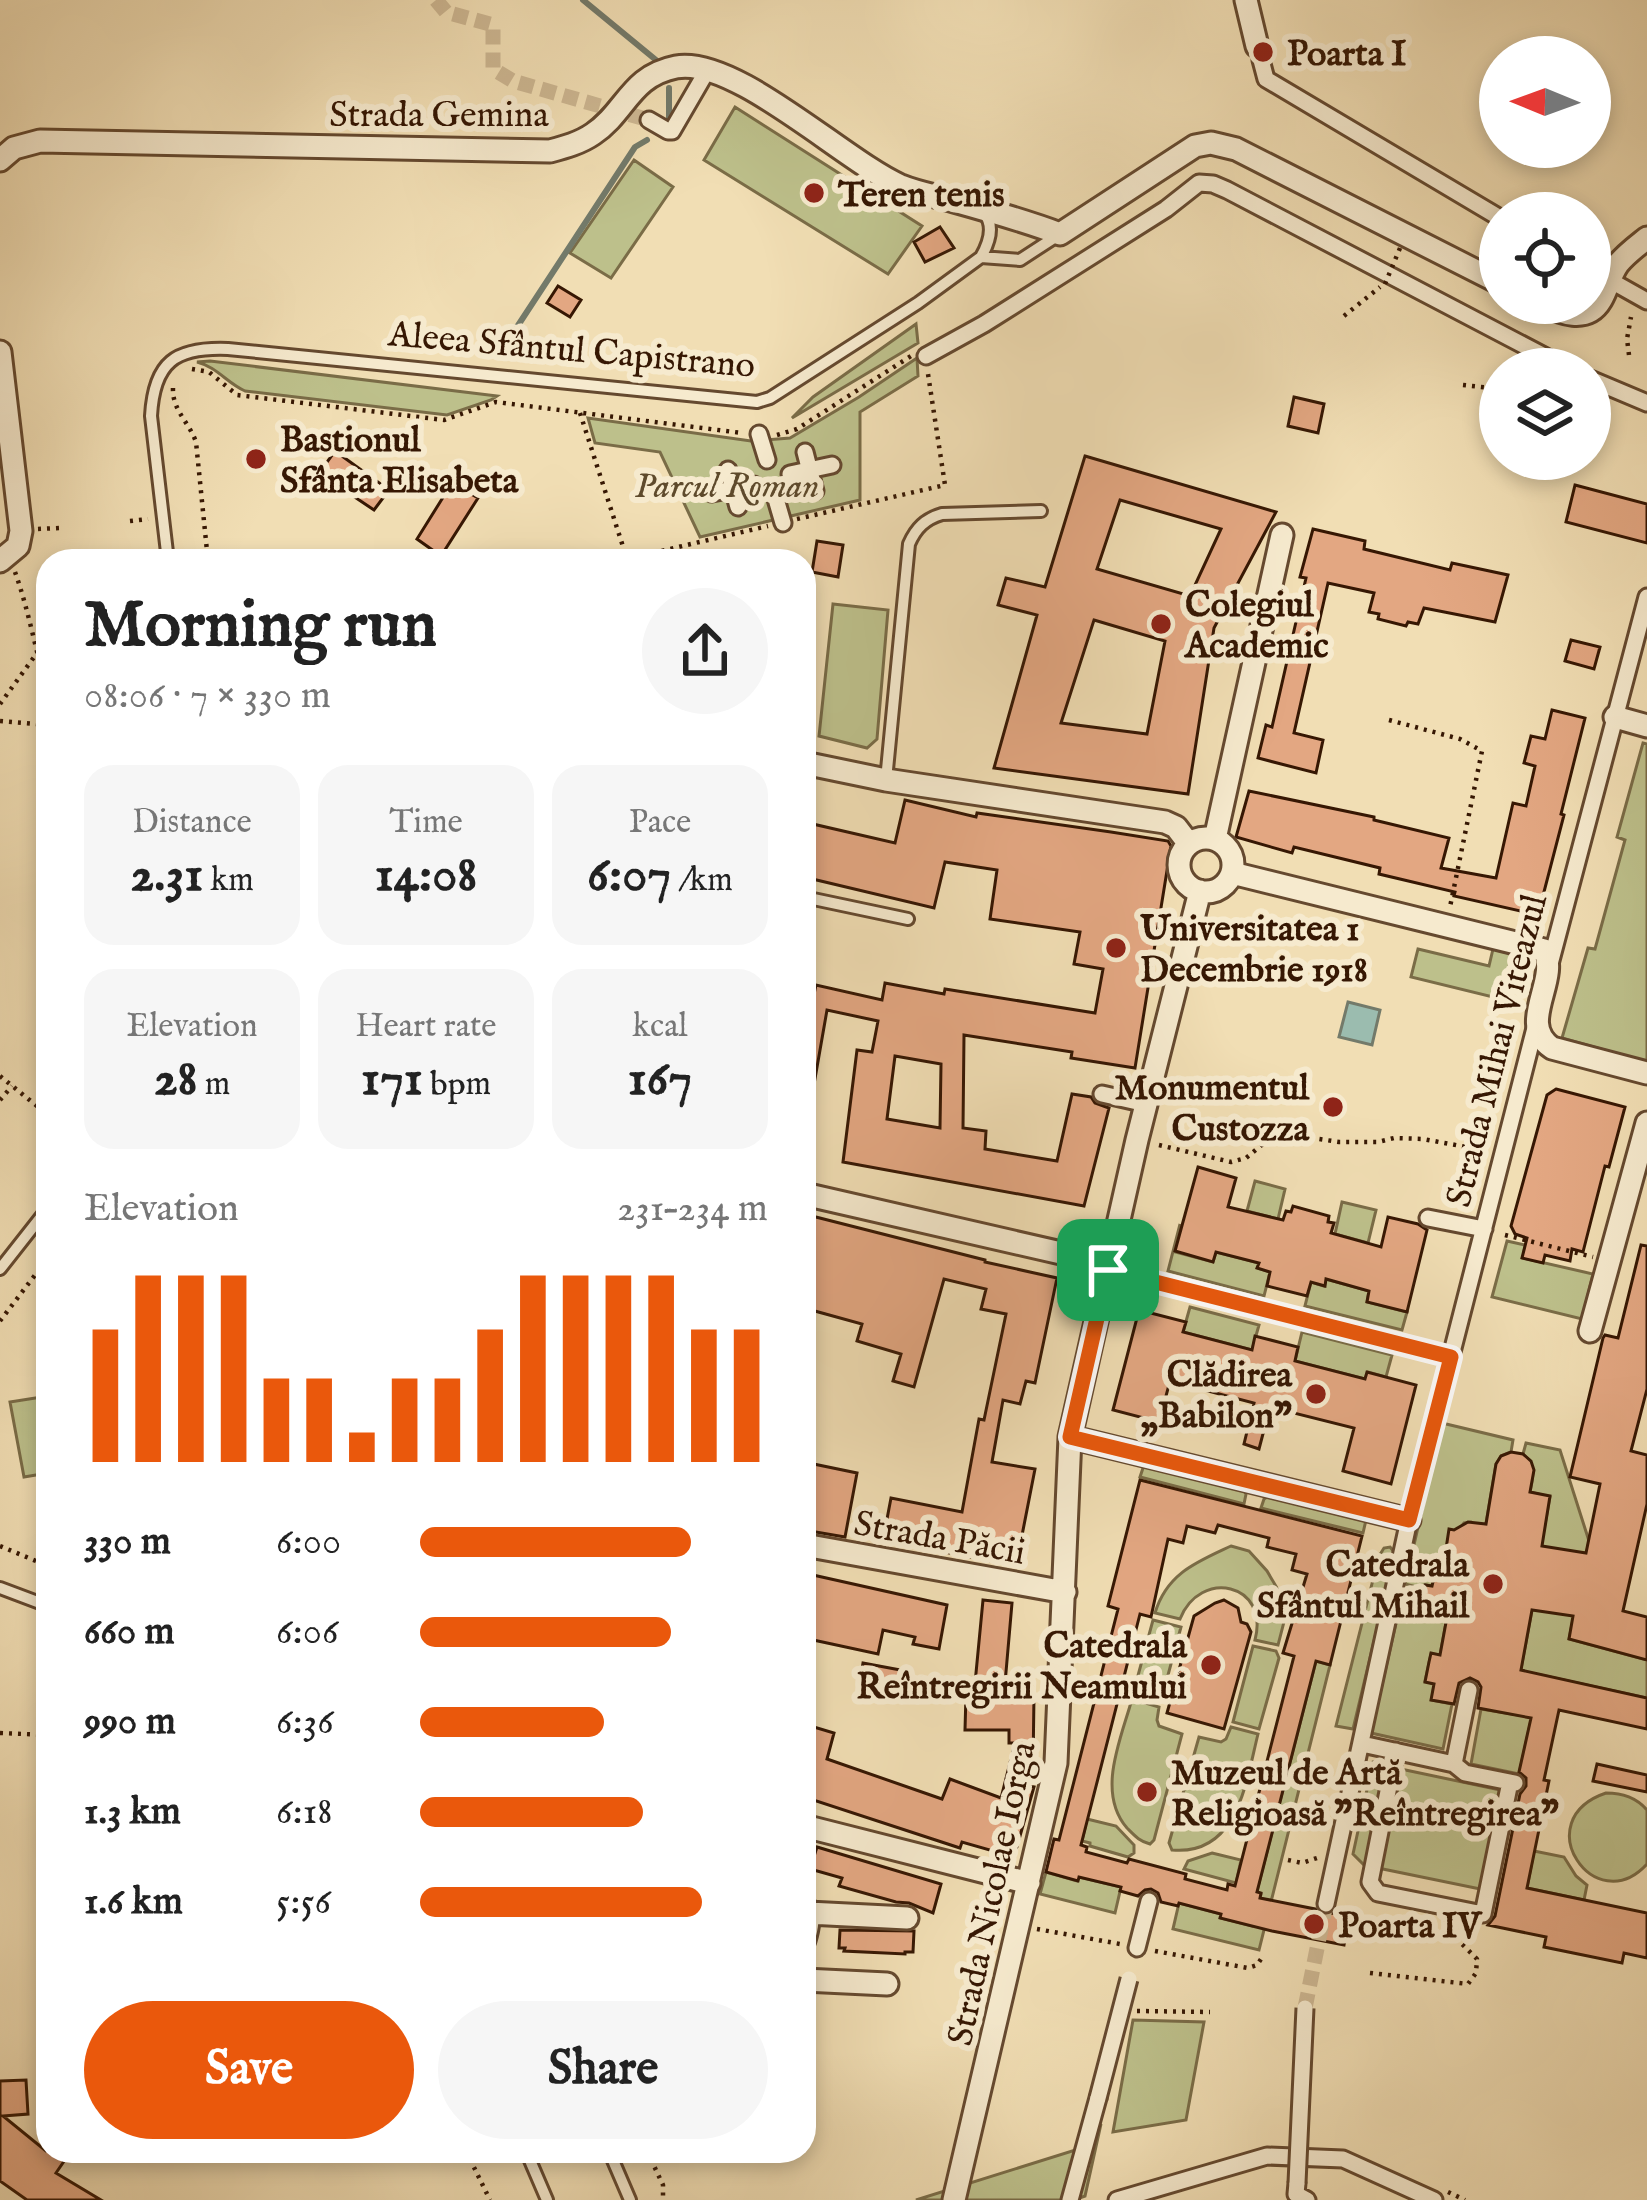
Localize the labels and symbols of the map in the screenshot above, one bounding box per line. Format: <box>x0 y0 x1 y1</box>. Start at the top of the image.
place label: Poarta I <box>1287 32 1407 78</box>
north arrow <box>1479 36 1611 168</box>
marker: Poarta I <box>1250 39 1276 65</box>
street label: Strada Gemina <box>329 93 549 139</box>
place label: Teren tenis <box>837 173 1005 219</box>
marker: Teren tenis <box>801 180 827 206</box>
street label: Aleea Sfântul Capistrano <box>385 312 757 390</box>
place label: Bastionul Sfânta Elisabeta <box>280 418 520 505</box>
marker: Bastionul Sfânta Elisabeta <box>243 446 269 472</box>
park label: Parcul Roman <box>635 464 819 510</box>
place label: Colegiul Academic <box>1183 583 1329 670</box>
marker: Colegiul Academic <box>1148 611 1174 637</box>
street label: Strada Mihai Viteazul <box>1437 889 1559 1212</box>
place label: Universitatea 1 Decembrie 1918 <box>1140 907 1368 994</box>
marker: Universitatea 1 Decembrie 1918 <box>1103 935 1129 961</box>
place label: Monumentul Custozza <box>1114 1066 1310 1153</box>
marker: Monumentul Custozza <box>1320 1094 1346 1120</box>
pin <box>1057 1219 1159 1321</box>
place label: Clădirea „Babilon” <box>1141 1353 1293 1440</box>
marker: Clădirea „Babilon” <box>1303 1381 1329 1407</box>
street label: Strada Păcii <box>850 1501 1029 1577</box>
place label: Catedrala Sfântul Mihail <box>1256 1543 1470 1630</box>
marker: Catedrala Sfântul Mihail <box>1480 1571 1506 1597</box>
place label: Catedrala Reîntregirii Neamului <box>856 1624 1188 1711</box>
marker: Catedrala Reîntregirii Neamului <box>1198 1652 1224 1678</box>
street label: Strada Nicolae Iorga <box>938 1737 1048 2050</box>
place label: Muzeul de Artă Religioasă "Reîntregirea" <box>1171 1751 1559 1838</box>
marker: Muzeul de Artă Religioasă "Reîntregirea" <box>1134 1779 1160 1805</box>
place label: Poarta IV <box>1338 1904 1484 1950</box>
marker: Poarta IV <box>1301 1911 1327 1937</box>

